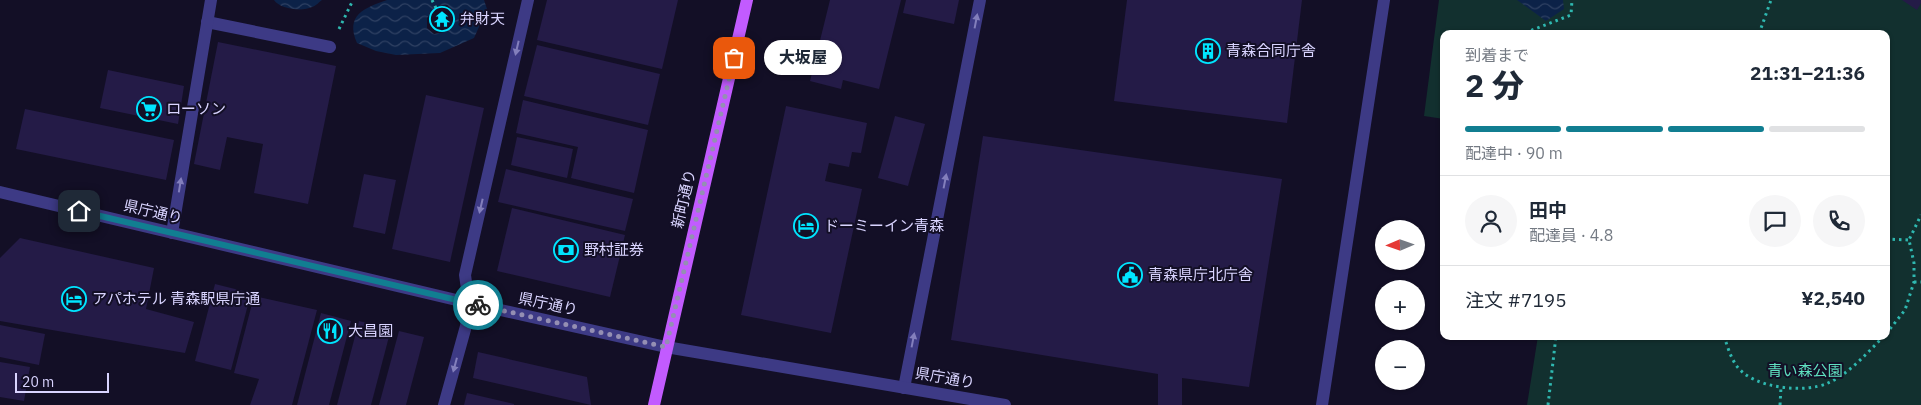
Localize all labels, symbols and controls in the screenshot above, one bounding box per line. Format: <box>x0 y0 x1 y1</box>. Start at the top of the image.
temple icon: 弁財天 <box>429 6 455 32</box>
place label: 弁財天 <box>460 9 505 28</box>
one-way arrow <box>972 13 980 29</box>
pin <box>713 37 755 79</box>
building icon: 青森合同庁舎 <box>1195 38 1221 64</box>
one-way arrow <box>513 40 521 55</box>
callout: 大坂屋 <box>764 40 842 76</box>
place label: 青森合同庁舎 <box>1226 41 1316 60</box>
icon: bag <box>720 44 748 72</box>
text: 到着まで <box>1465 45 1529 65</box>
text: 大坂屋 <box>779 47 827 67</box>
text: 21:31–21:36 <box>1750 61 1865 85</box>
text: 2 分 <box>1465 64 1524 106</box>
supermarket icon: ローソン <box>136 96 162 122</box>
place label: ローソン <box>166 99 226 118</box>
text: 配達中 · 90 m <box>1465 143 1563 163</box>
street label: 新町通り <box>668 168 700 230</box>
one-way arrow <box>941 172 949 188</box>
one-way arrow <box>176 177 184 193</box>
pin <box>58 190 100 232</box>
button: person <box>1465 195 1517 247</box>
button: chat <box>1749 195 1801 247</box>
button: phone <box>1813 195 1865 247</box>
street label: 県庁通り <box>122 196 184 228</box>
icon: home <box>65 197 93 225</box>
one-way arrow <box>477 198 485 213</box>
text: 田中 <box>1529 198 1567 222</box>
hotel icon: ドーミーイン青森 <box>793 213 819 239</box>
place label: ドーミーイン青森 <box>824 216 944 235</box>
north arrow <box>1375 220 1425 270</box>
map controls <box>1375 220 1425 390</box>
text: 配達員 · 4.8 <box>1529 225 1613 245</box>
bank icon: 野村証券 <box>553 237 579 263</box>
place label: 野村証券 <box>584 240 644 259</box>
public building icon: 青森県庁北庁舎 <box>1117 262 1143 288</box>
place label: 青森県庁北庁舎 <box>1148 265 1253 284</box>
courier <box>453 280 503 330</box>
button: + <box>1375 280 1425 330</box>
hotel icon: アパホテル 青森駅県庁通 <box>61 286 87 312</box>
text: ¥2,540 <box>1801 286 1865 310</box>
street label: 県庁通り <box>517 288 579 319</box>
text: 注文 #7195 <box>1465 288 1567 312</box>
place label: アパホテル 青森駅県庁通 <box>92 289 260 308</box>
icon: bike <box>464 291 492 319</box>
restaurant icon: 大昌園 <box>317 318 343 344</box>
place label: 大昌園 <box>348 321 393 340</box>
one-way arrow <box>910 332 918 348</box>
button: − <box>1375 340 1425 390</box>
one-way arrow <box>451 357 459 372</box>
park label: 青い森公園 <box>1767 361 1843 380</box>
street label: 県庁通り <box>914 363 976 392</box>
scale bar <box>15 370 109 393</box>
text: 20 m <box>22 373 54 391</box>

